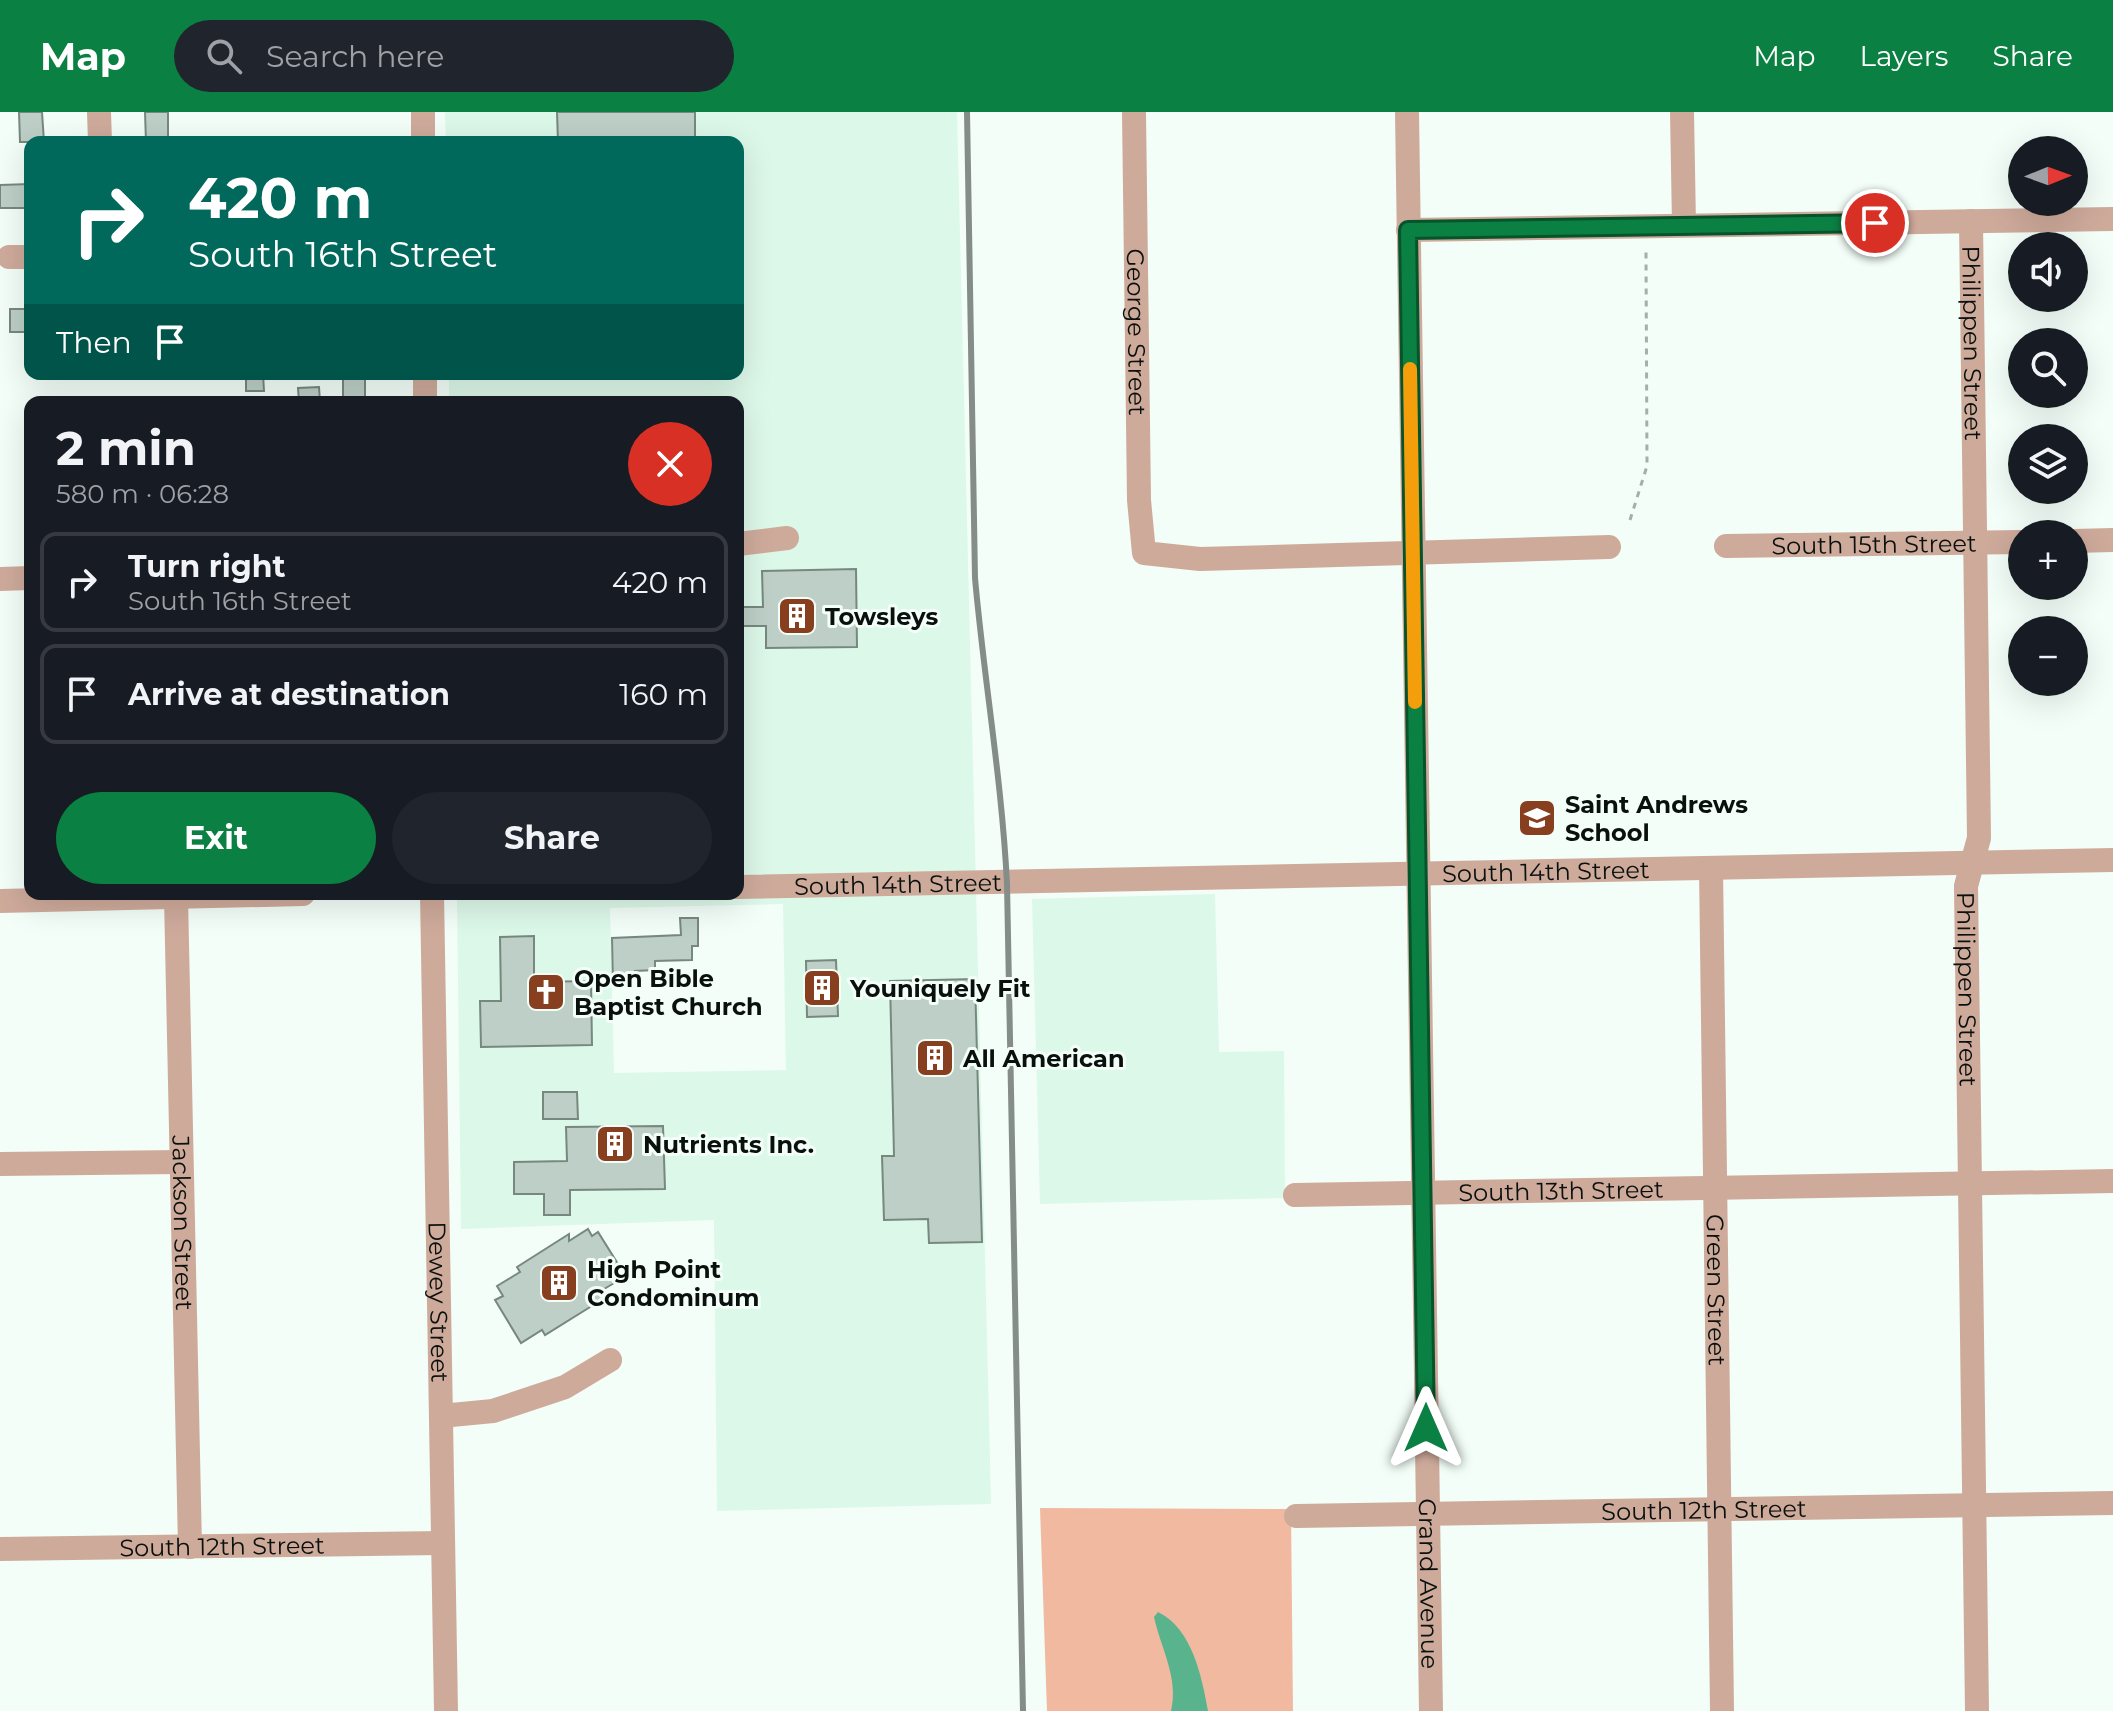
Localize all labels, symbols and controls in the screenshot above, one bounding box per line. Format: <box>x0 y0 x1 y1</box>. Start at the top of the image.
search box <box>174 20 734 92</box>
text: Map <box>40 33 126 80</box>
icon: search <box>202 34 246 78</box>
text: Search here <box>266 38 444 75</box>
text: Map <box>1753 39 1816 73</box>
text: Layers <box>1860 39 1949 73</box>
text: Share <box>1993 39 2073 73</box>
north arrow <box>2008 136 2088 216</box>
map controls <box>2008 136 2088 696</box>
text: 420 m <box>188 164 372 232</box>
icon: right <box>56 168 160 272</box>
pin <box>1841 189 1909 257</box>
icon: arrive <box>1853 201 1897 245</box>
text: South 16th Street <box>188 232 497 276</box>
button: sound <box>2008 232 2088 312</box>
street label: Philippen Street <box>1957 245 1988 441</box>
street label: George Street <box>1121 248 1152 416</box>
icon: arrive <box>148 320 192 364</box>
text: Then <box>56 324 132 361</box>
button: search <box>2008 328 2088 408</box>
text: 2 min <box>56 419 196 477</box>
button: close <box>628 422 712 506</box>
button: layers <box>2008 424 2088 504</box>
text: 580 m · 06:28 <box>56 478 229 510</box>
button: + <box>2008 520 2088 600</box>
street label: South 15th Street <box>1771 528 1977 560</box>
text: Turn right <box>128 548 285 585</box>
icon: right <box>60 560 104 604</box>
text: 420 m <box>612 564 708 601</box>
text: South 16th Street <box>128 585 351 617</box>
building icon: Towsleys <box>776 595 818 637</box>
place label: Towsleys <box>825 602 938 631</box>
button: − <box>2008 616 2088 696</box>
icon: arrive <box>60 672 104 716</box>
text: Arrive at destination <box>128 676 450 713</box>
text: 160 m <box>619 676 708 713</box>
place label: Saint Andrews School <box>1565 790 1748 847</box>
button: Exit <box>56 792 376 884</box>
button: Share <box>392 792 712 884</box>
school or university icon: Saint Andrews School <box>1516 797 1558 839</box>
street label: South 14th Street <box>1442 855 1650 888</box>
street label: South 14th Street <box>794 867 1002 900</box>
street label: Philippen Street <box>1952 891 1983 1087</box>
place label: Open Bible Baptist Church <box>574 964 763 1021</box>
building icon: Youniquely Fit <box>801 967 843 1009</box>
church icon: Open Bible Baptist Church <box>525 971 567 1013</box>
place label: Youniquely Fit <box>849 974 1031 1003</box>
building icon: All American <box>914 1037 956 1079</box>
place label: All American <box>962 1044 1124 1073</box>
building icon: Nutrients Inc. <box>594 1123 636 1165</box>
place label: Nutrients Inc. <box>643 1130 814 1159</box>
street label: Jackson Street <box>167 1134 199 1311</box>
street label: South 13th Street <box>1458 1174 1664 1207</box>
street label: Green Street <box>1701 1214 1732 1366</box>
street label: Dewey Street <box>423 1221 455 1383</box>
place label: High Point Condominum <box>587 1255 759 1312</box>
building icon: High Point Condominum <box>538 1262 580 1304</box>
position arrow <box>1384 1386 1468 1470</box>
street label: South 12th Street <box>1601 1493 1807 1526</box>
street label: Grand Avenue <box>1413 1498 1445 1669</box>
street label: South 12th Street <box>119 1530 325 1562</box>

